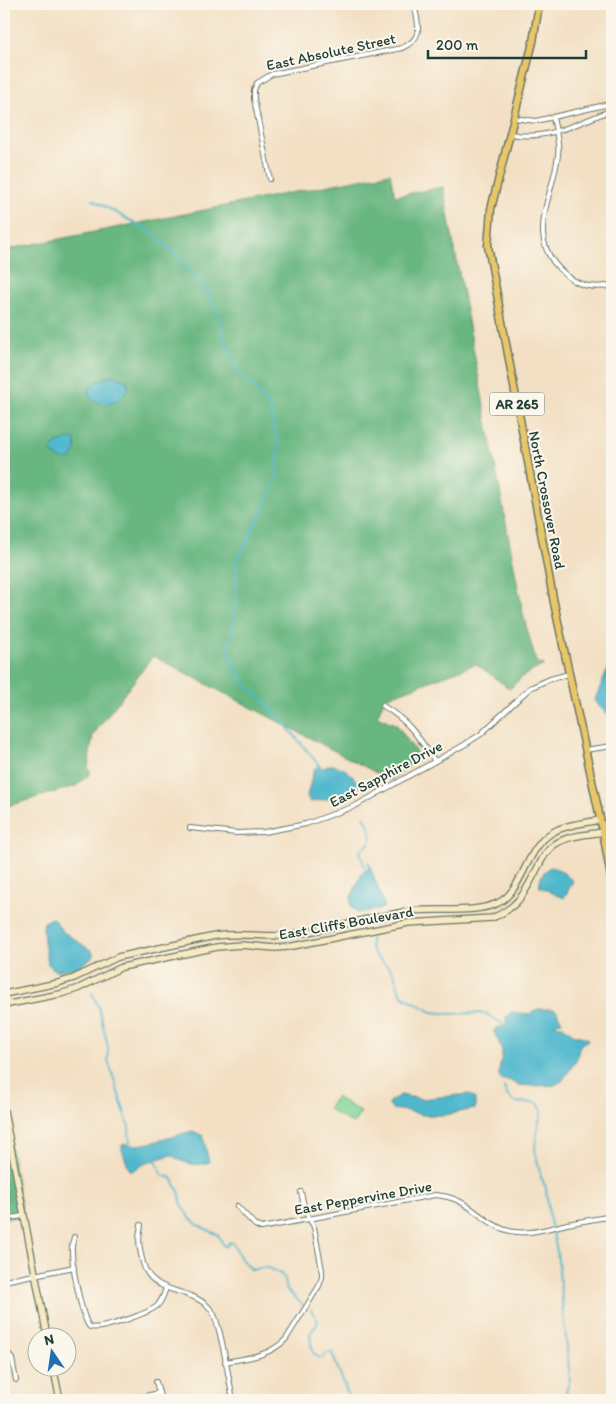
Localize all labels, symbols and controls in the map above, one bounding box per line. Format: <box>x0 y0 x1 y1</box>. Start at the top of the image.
scale bar <box>428 28 586 60</box>
street label: East Absolute Street <box>265 29 398 75</box>
text: 200 m <box>436 36 479 54</box>
road number: AR 265 <box>490 392 544 416</box>
street label: North Crossover Road <box>525 429 569 571</box>
street label: East Sapphire Drive <box>326 737 446 811</box>
street label: East Cliffs Boulevard <box>278 902 414 944</box>
street label: East Peppervine Drive <box>293 1177 433 1219</box>
north arrow <box>28 1326 78 1376</box>
text: N <box>43 1330 56 1349</box>

